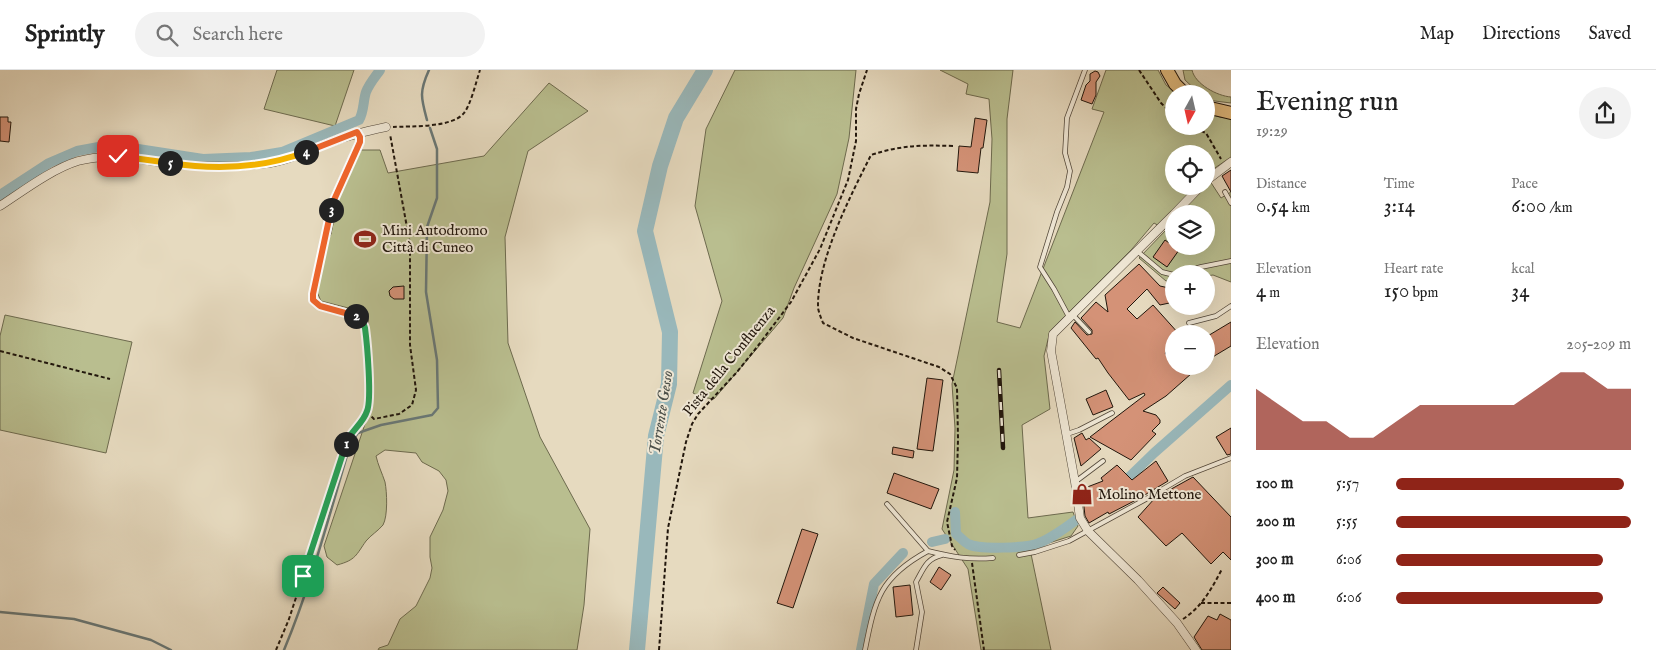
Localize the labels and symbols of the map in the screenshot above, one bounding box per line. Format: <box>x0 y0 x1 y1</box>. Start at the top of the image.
north arrow <box>1165 85 1215 135</box>
pin <box>97 135 139 177</box>
pin: 4 <box>294 140 318 164</box>
pin: 5 <box>158 150 182 176</box>
pin: 3 <box>318 198 344 222</box>
place label: Mini Autodromo Città di Cuneo <box>382 221 488 257</box>
sports icon: Mini Autodromo Città di Cuneo <box>352 226 378 252</box>
street label: Pista della Confluenza <box>679 302 780 420</box>
pin: 2 <box>344 304 368 328</box>
water label: Torrente Gesso <box>645 369 679 457</box>
pin: 1 <box>334 432 358 456</box>
shop icon: Molino Mettone <box>1069 481 1095 507</box>
place label: Molino Mettone <box>1098 485 1202 504</box>
pin <box>282 555 324 597</box>

